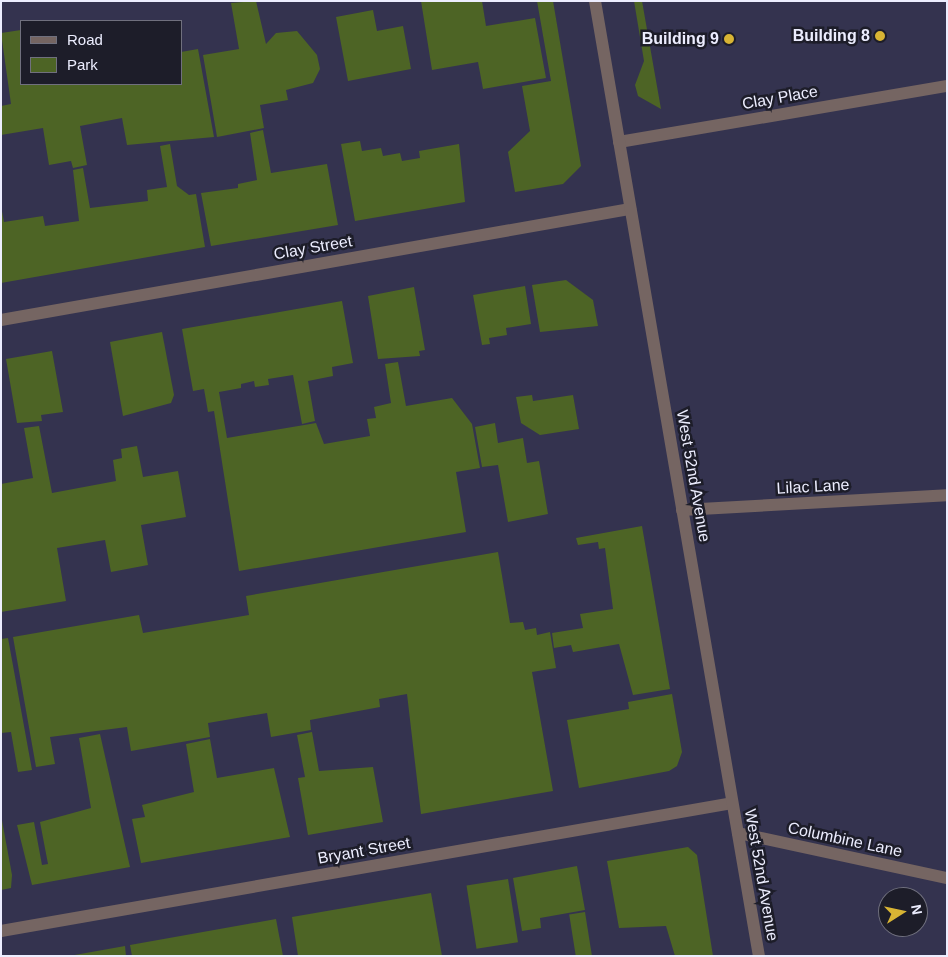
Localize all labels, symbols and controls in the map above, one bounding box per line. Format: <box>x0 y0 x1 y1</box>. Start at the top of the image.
legend <box>20 20 182 85</box>
place label: Building 8 <box>793 26 870 46</box>
place label: Building 9 <box>642 29 719 49</box>
marker: Building 8 <box>874 30 886 42</box>
text: Road <box>67 31 103 48</box>
marker: Building 9 <box>723 33 735 45</box>
text: Park <box>67 56 98 73</box>
street label: Clay Place <box>741 82 819 114</box>
street label: Clay Street <box>272 232 354 264</box>
street label: West 52nd Avenue <box>672 408 714 544</box>
street label: Lilac Lane <box>776 476 850 498</box>
street label: West 52nd Avenue <box>740 807 782 943</box>
street label: Columbine Lane <box>786 818 904 862</box>
street label: Bryant Street <box>316 833 412 869</box>
north arrow <box>878 887 928 937</box>
text: N <box>908 903 926 916</box>

